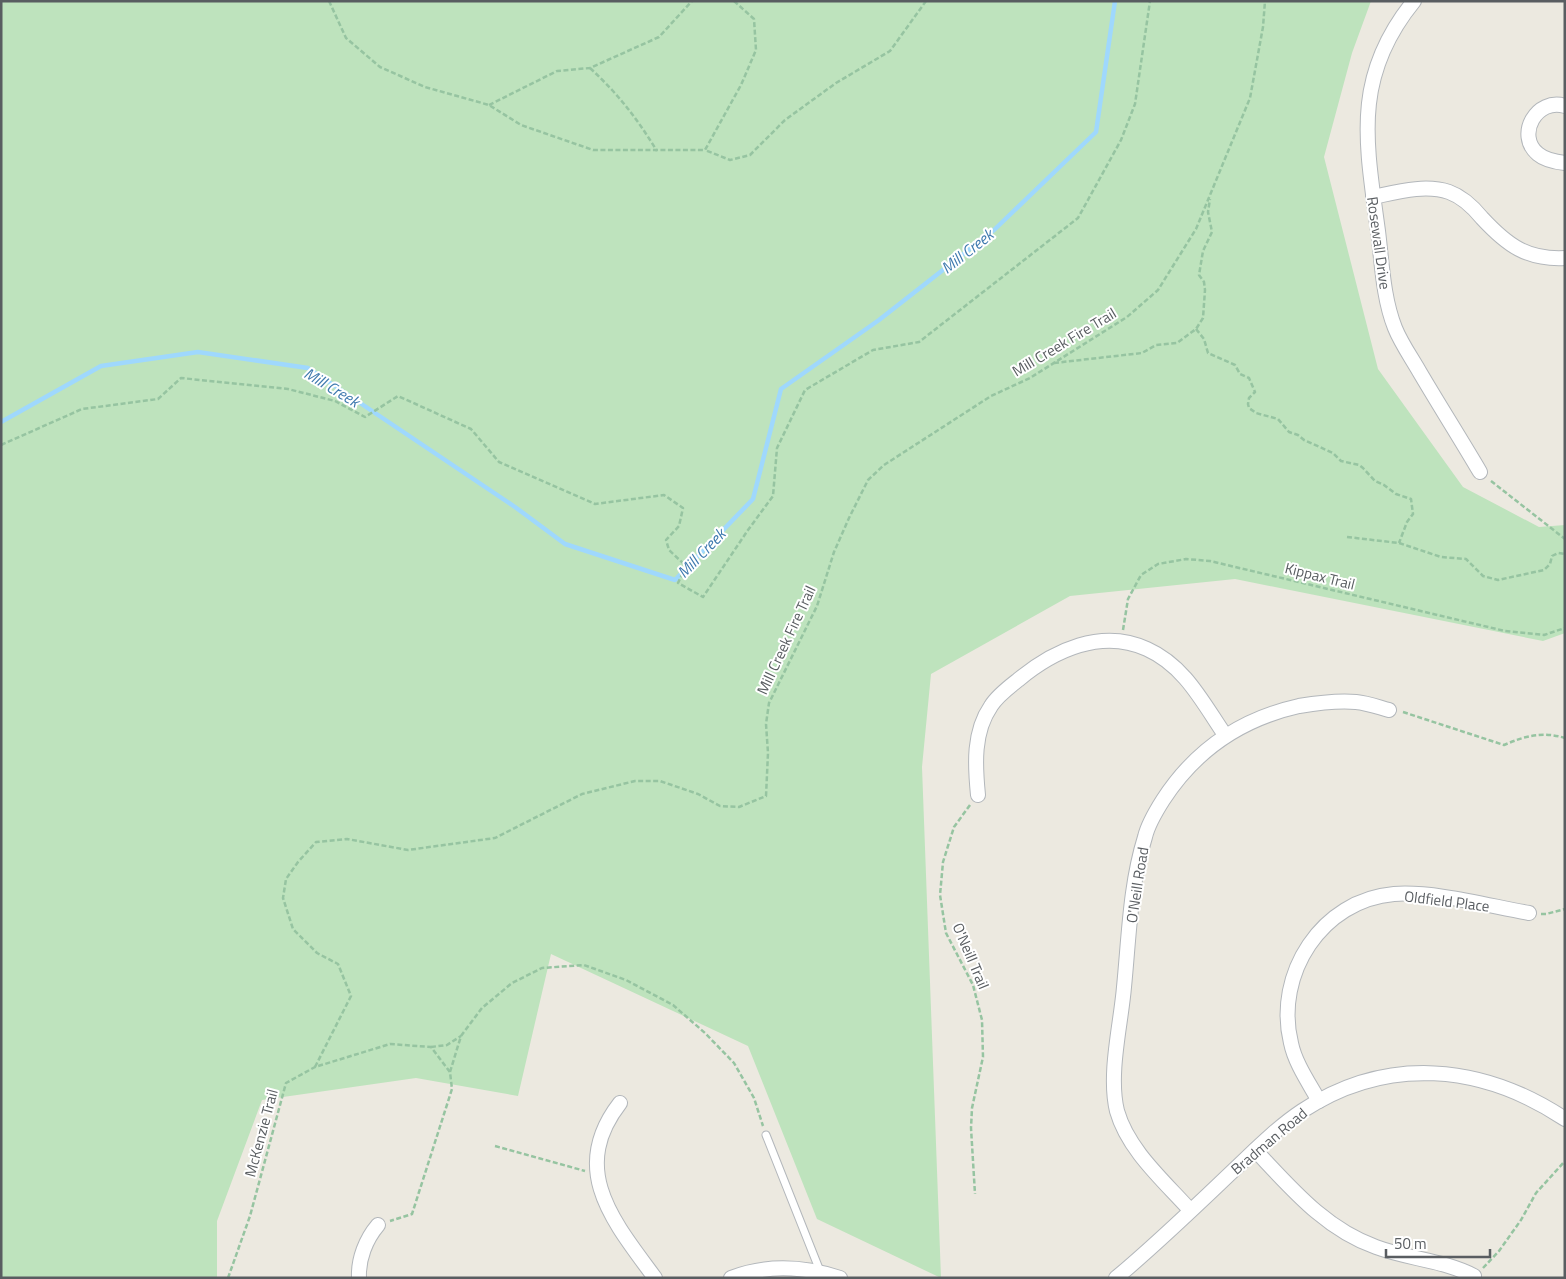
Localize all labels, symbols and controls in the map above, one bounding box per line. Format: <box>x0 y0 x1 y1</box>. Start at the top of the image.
street label: Rosewall Drive <box>1361 195 1397 291</box>
water label: Mill Creek <box>936 222 1000 279</box>
street label: Mill Creek Fire Trail <box>1007 302 1121 382</box>
water label: Mill Creek <box>300 361 366 414</box>
water label: Mill Creek <box>671 521 732 583</box>
street label: Kippax Trail <box>1283 556 1357 596</box>
street label: Mill Creek Fire Trail <box>751 582 821 698</box>
street label: O'Neill Road <box>1120 845 1154 925</box>
street label: Oldfield Place <box>1403 884 1491 918</box>
street label: O'Neill Trail <box>947 919 995 993</box>
street label: McKenzie Trail <box>238 1087 284 1179</box>
street label: Bradman Road <box>1226 1102 1312 1180</box>
scale bar <box>1386 1226 1490 1258</box>
text: 50 m <box>1394 1232 1427 1255</box>

